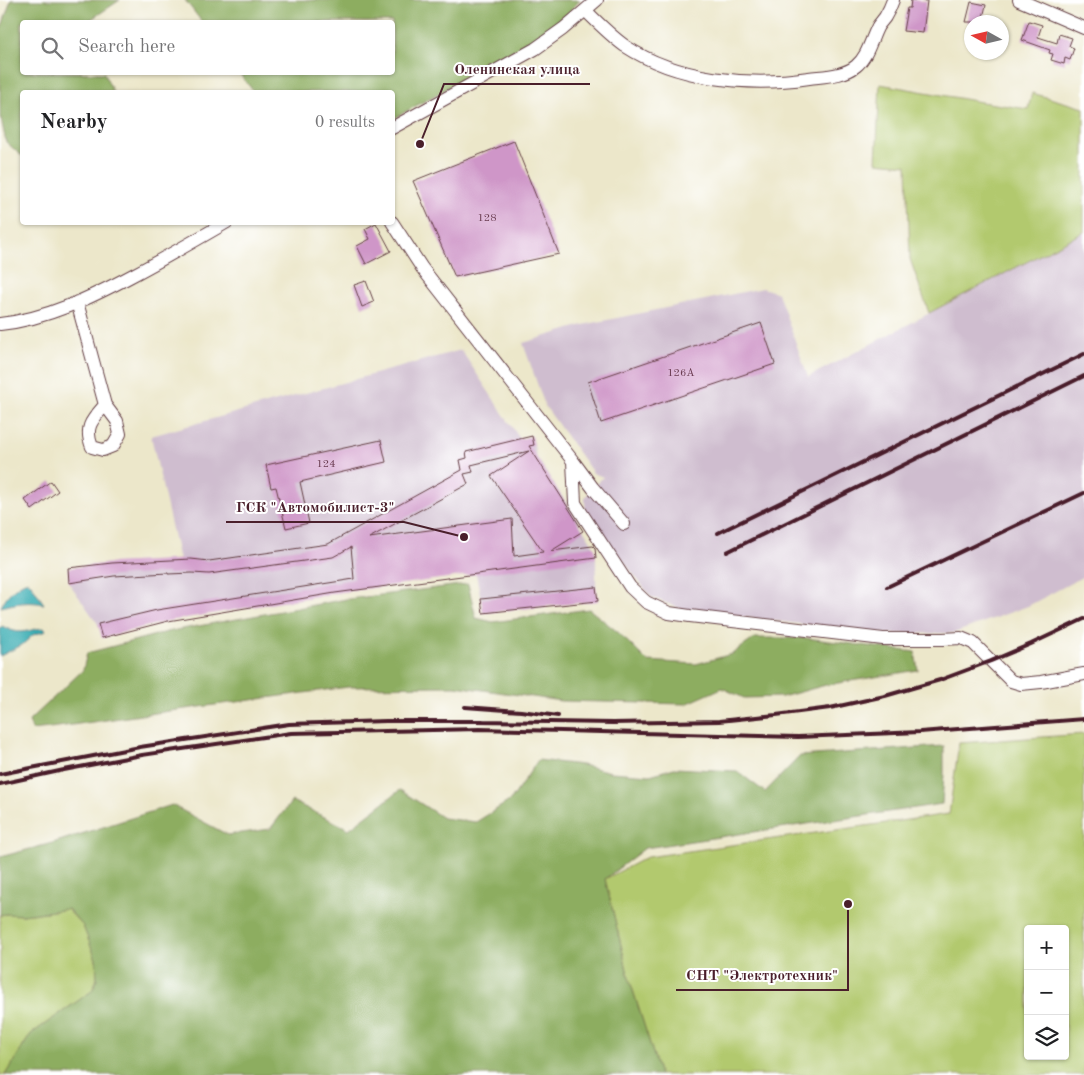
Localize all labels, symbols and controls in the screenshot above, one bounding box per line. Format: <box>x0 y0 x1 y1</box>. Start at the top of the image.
north arrow <box>964 15 1009 60</box>
search box <box>20 20 395 75</box>
icon: search <box>38 34 66 62</box>
text: Search here <box>78 38 175 57</box>
callout: Оленинская улица <box>444 54 590 84</box>
text: Оленинская улица <box>454 63 580 78</box>
text: Nearby <box>40 112 108 133</box>
text: 0 results <box>315 115 375 131</box>
house number: 128 <box>477 213 497 224</box>
house number: 126А <box>667 368 695 379</box>
house number: 124 <box>316 459 336 470</box>
callout: ГСК "Автомобилист-3" <box>226 492 404 522</box>
text: ГСК "Автомобилист-3" <box>236 501 394 516</box>
map controls <box>1024 925 1069 1060</box>
button: + <box>1024 925 1069 970</box>
callout: СНТ "Электротехник" <box>676 960 848 990</box>
text: СНТ "Электротехник" <box>686 969 838 984</box>
button: − <box>1024 970 1069 1015</box>
button: layers <box>1024 1015 1069 1060</box>

